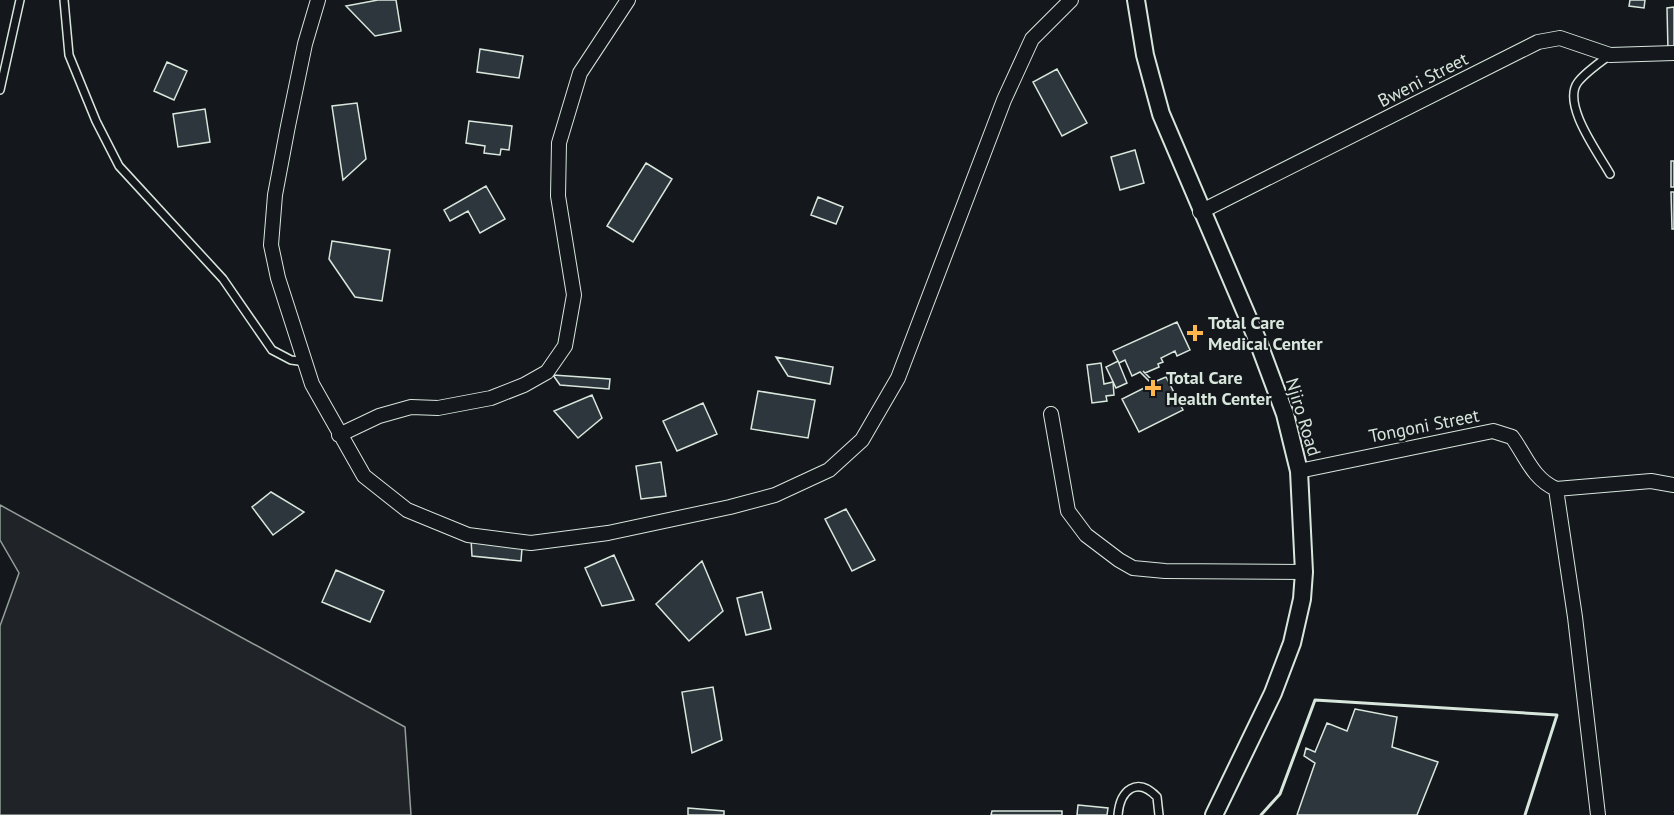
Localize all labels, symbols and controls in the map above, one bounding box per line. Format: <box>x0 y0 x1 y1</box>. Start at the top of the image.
street label: Bweni Street <box>1374 47 1472 112</box>
place label: Total Care Medical Center <box>1208 311 1323 355</box>
marker: Total Care Medical Center <box>1186 324 1204 342</box>
place label: Total Care Health Center <box>1166 366 1272 410</box>
street label: Njiro Road <box>1281 375 1326 459</box>
marker: Total Care Health Center <box>1144 379 1162 397</box>
street label: Tongoni Street <box>1367 404 1481 447</box>

